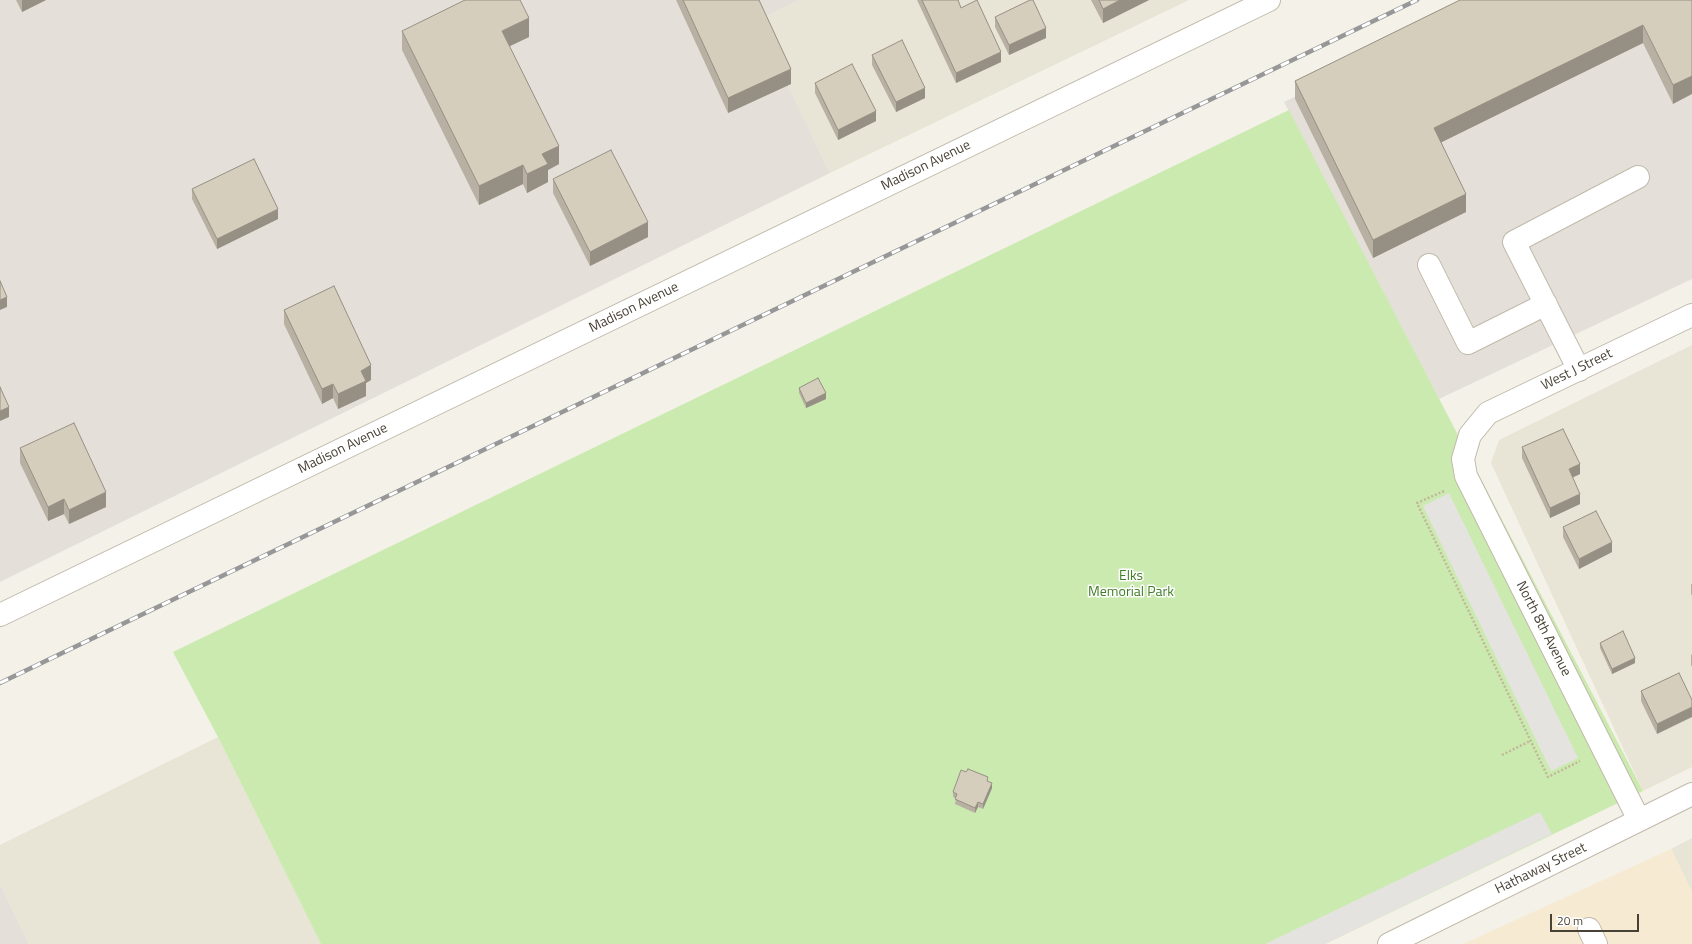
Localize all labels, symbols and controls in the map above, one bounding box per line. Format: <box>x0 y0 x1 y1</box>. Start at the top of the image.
street label: Madison Avenue <box>878 137 974 195</box>
street label: Madison Avenue <box>586 279 682 337</box>
street label: West J Street <box>1539 346 1615 394</box>
street label: Madison Avenue <box>295 420 391 478</box>
park label: Elks Memorial Park <box>1088 569 1174 602</box>
street label: North 8th Avenue <box>1512 579 1574 679</box>
street label: Hathaway Street <box>1493 840 1589 898</box>
scale bar <box>1552 906 1641 932</box>
text: 20 m <box>1557 911 1583 930</box>

